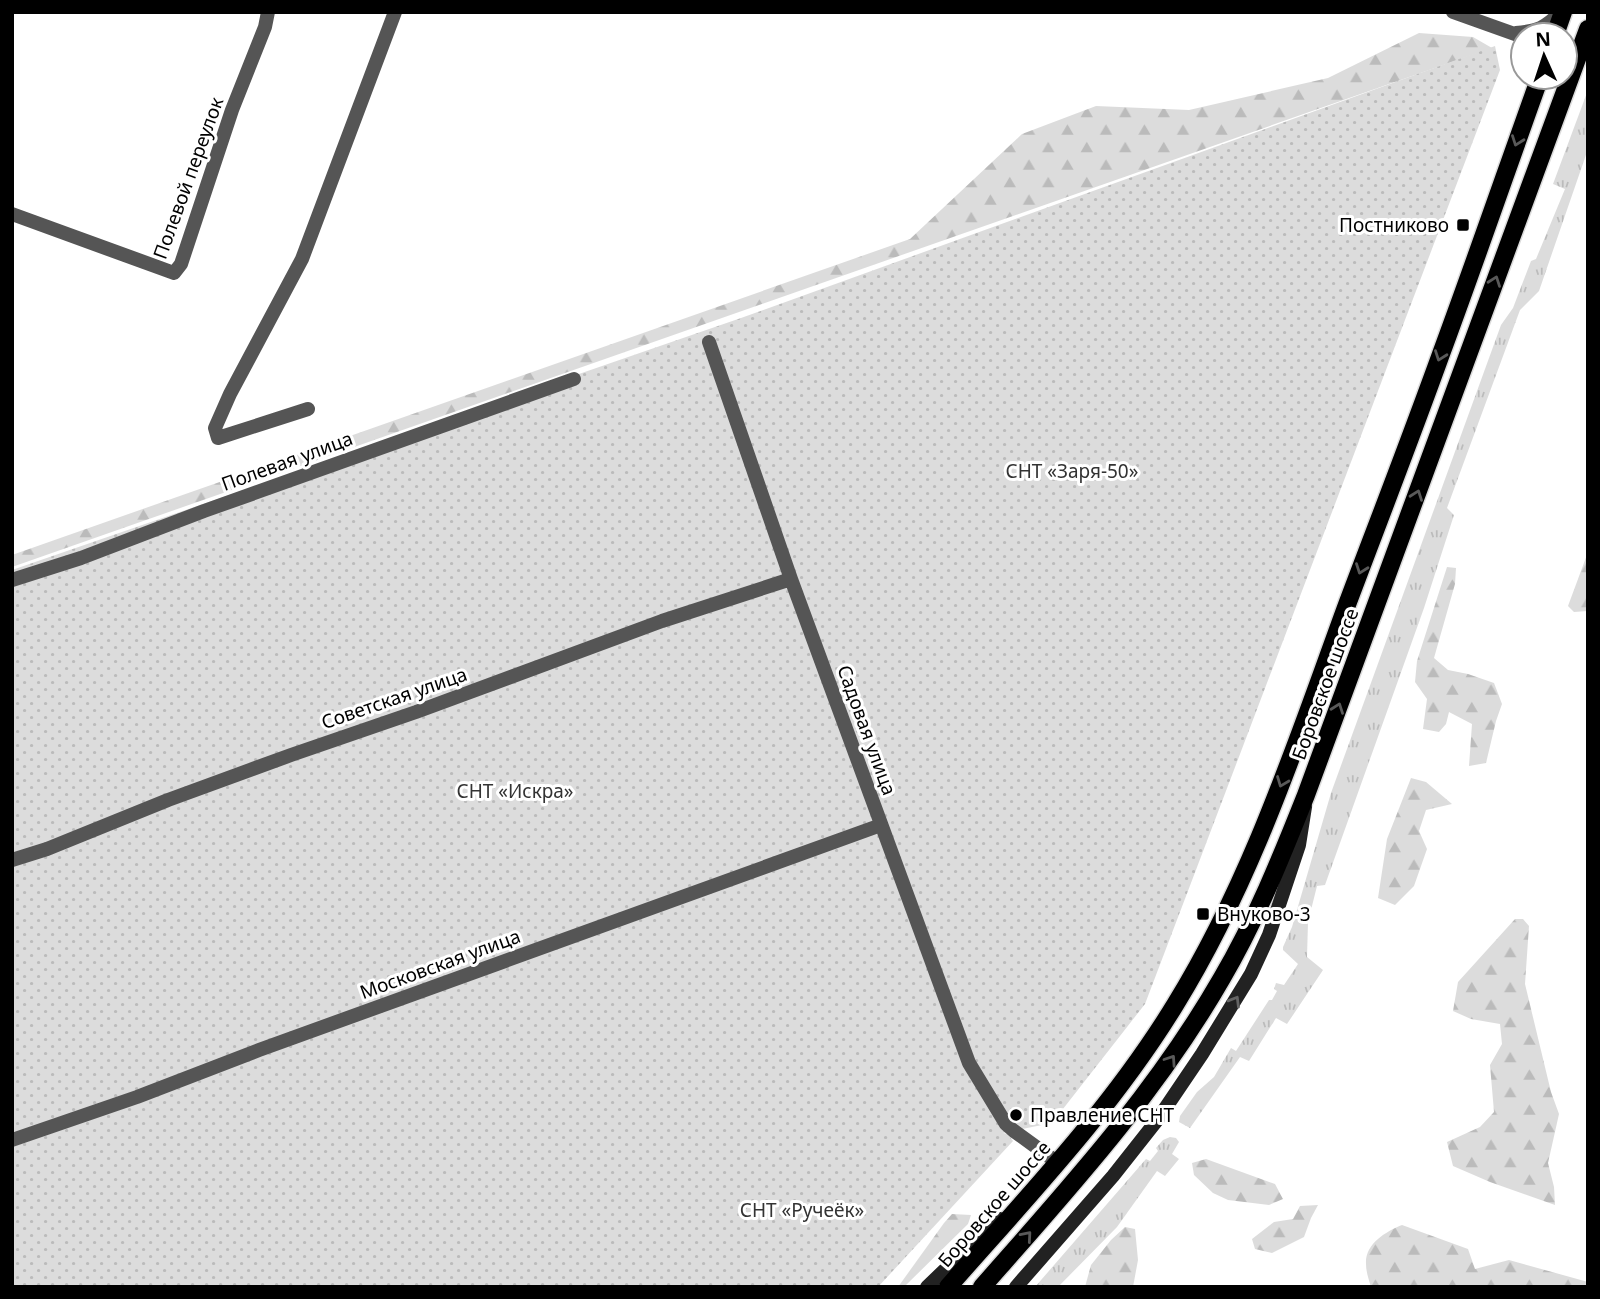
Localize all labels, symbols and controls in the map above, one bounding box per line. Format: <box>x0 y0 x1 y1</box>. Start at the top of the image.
north arrow <box>1509 21 1579 91</box>
text: N <box>1535 26 1552 52</box>
street label: Полевой переулок <box>147 94 229 262</box>
one-way arrow <box>1511 135 1525 147</box>
place label: Постниково <box>1339 212 1449 238</box>
marker: Постниково <box>1455 217 1471 233</box>
one-way arrow <box>1487 276 1501 288</box>
one-way arrow <box>1434 349 1448 361</box>
street label: Полевая улица <box>218 425 356 497</box>
park label: СНТ «Заря-50» <box>1006 458 1138 484</box>
one-way arrow <box>1409 489 1423 501</box>
one-way arrow <box>1355 562 1369 574</box>
street label: Боровское шоссе <box>1286 605 1364 763</box>
street label: Советская улица <box>318 661 470 735</box>
street label: Садовая улица <box>831 661 903 799</box>
one-way arrow <box>1330 703 1344 715</box>
one-way arrow <box>1276 775 1290 787</box>
park label: СНТ «Искра» <box>456 778 574 804</box>
place label: Внуково-3 <box>1217 901 1311 927</box>
marker: Внуково-3 <box>1195 906 1211 922</box>
street label: Московская улица <box>356 923 524 1005</box>
one-way arrow <box>1226 995 1239 1008</box>
one-way arrow <box>1163 1054 1176 1067</box>
place label: Правление СНТ <box>1030 1102 1175 1128</box>
marker: Правление СНТ <box>1008 1107 1024 1123</box>
street label: Боровское шоссе <box>932 1135 1056 1273</box>
park label: СНТ «Ручеёк» <box>740 1197 864 1223</box>
one-way arrow <box>1019 1231 1031 1244</box>

